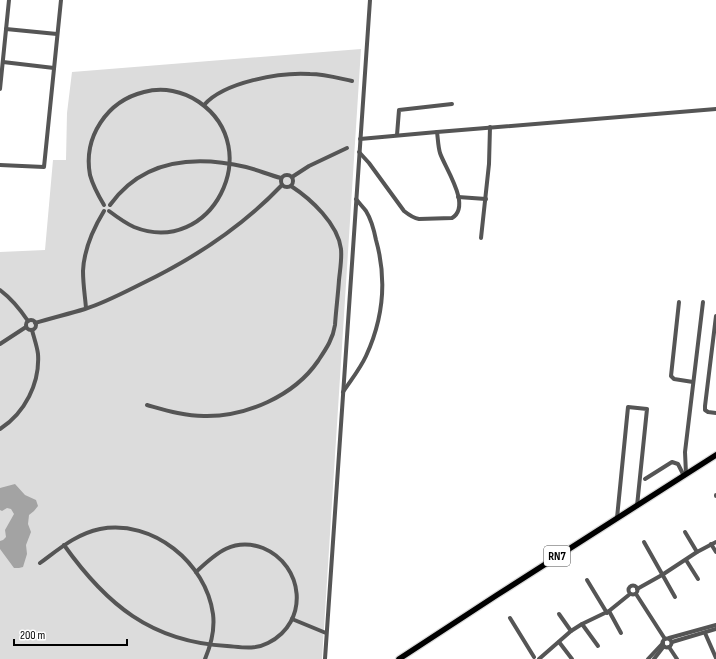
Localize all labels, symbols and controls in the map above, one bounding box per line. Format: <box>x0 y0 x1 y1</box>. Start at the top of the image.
road number: RN7 <box>544 546 570 566</box>
scale bar <box>14 621 127 647</box>
text: 200 m <box>20 628 46 643</box>

